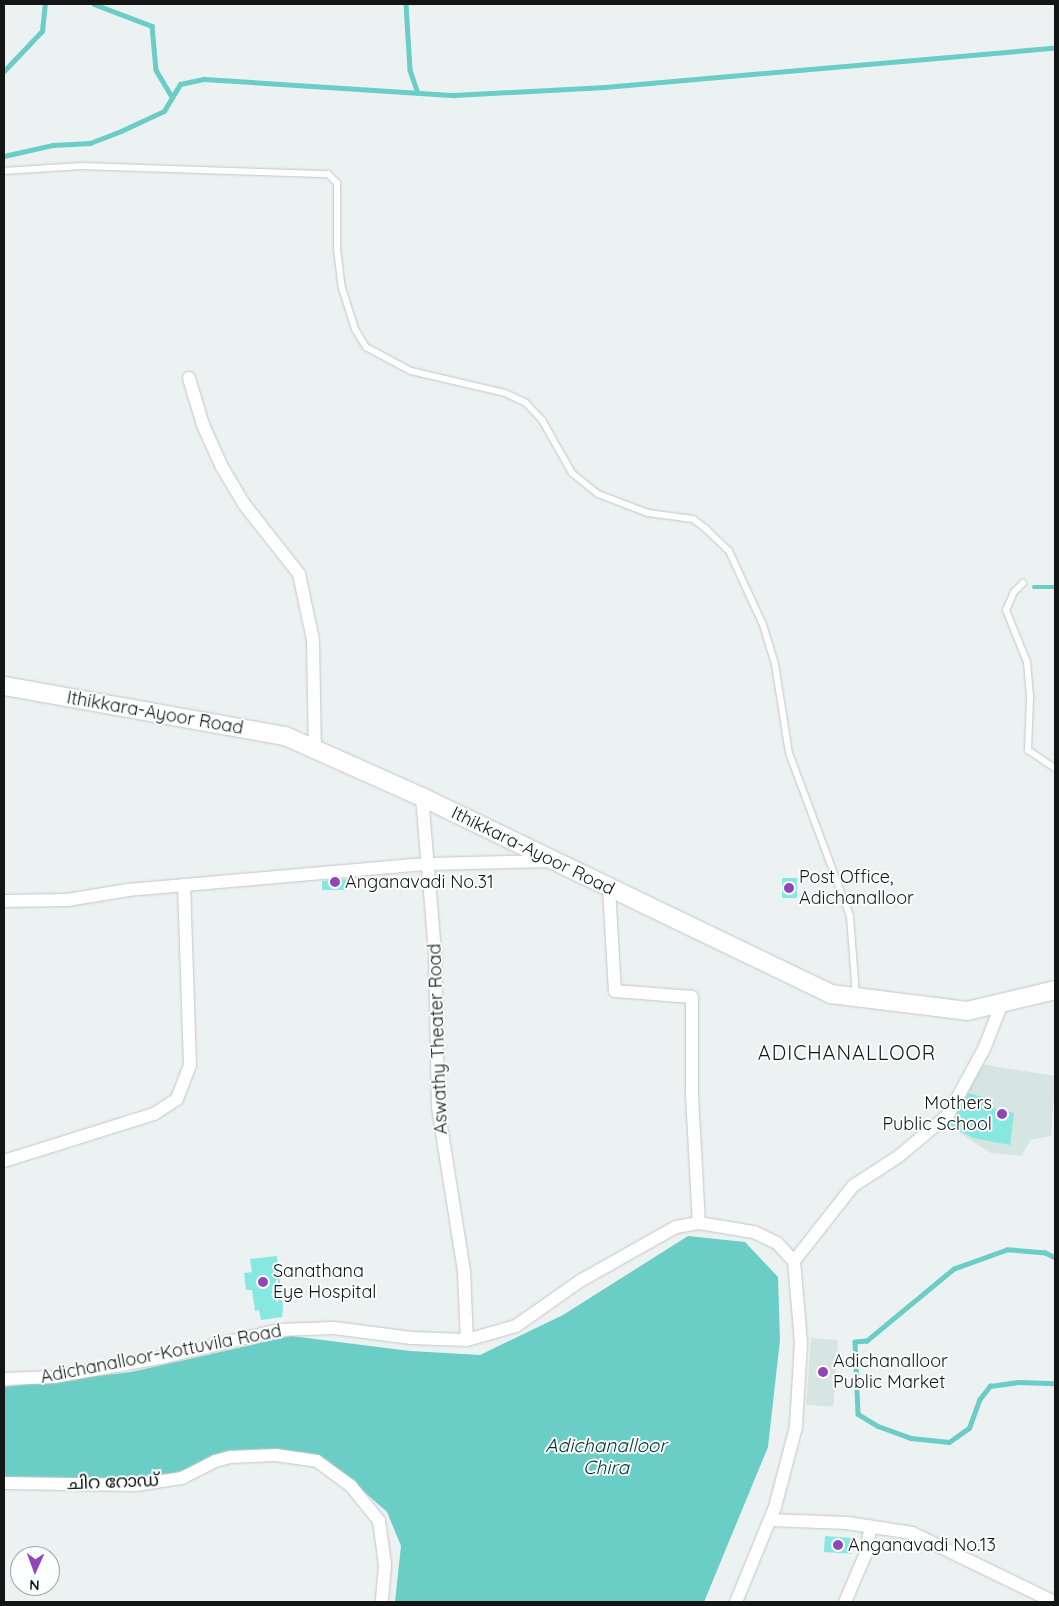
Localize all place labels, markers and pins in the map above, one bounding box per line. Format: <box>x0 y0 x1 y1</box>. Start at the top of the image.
place label: Post Office, Adichanalloor <box>799 867 914 910</box>
place label: Anganavadi No.31 <box>345 871 494 893</box>
marker: Anganavadi No.31 <box>329 876 341 888</box>
marker: Post Office, Adichanalloor <box>783 882 795 894</box>
place label: Mothers Public School <box>882 1093 992 1136</box>
marker: Mothers Public School <box>996 1108 1008 1120</box>
place label: Sanathana Eye Hospital <box>273 1261 376 1304</box>
marker: Sanathana Eye Hospital <box>257 1276 269 1288</box>
place label: Adichanalloor Public Market <box>833 1351 948 1394</box>
marker: Adichanalloor Public Market <box>817 1366 829 1378</box>
place label: Anganavadi No.13 <box>848 1534 996 1556</box>
marker: Anganavadi No.13 <box>832 1539 844 1551</box>

